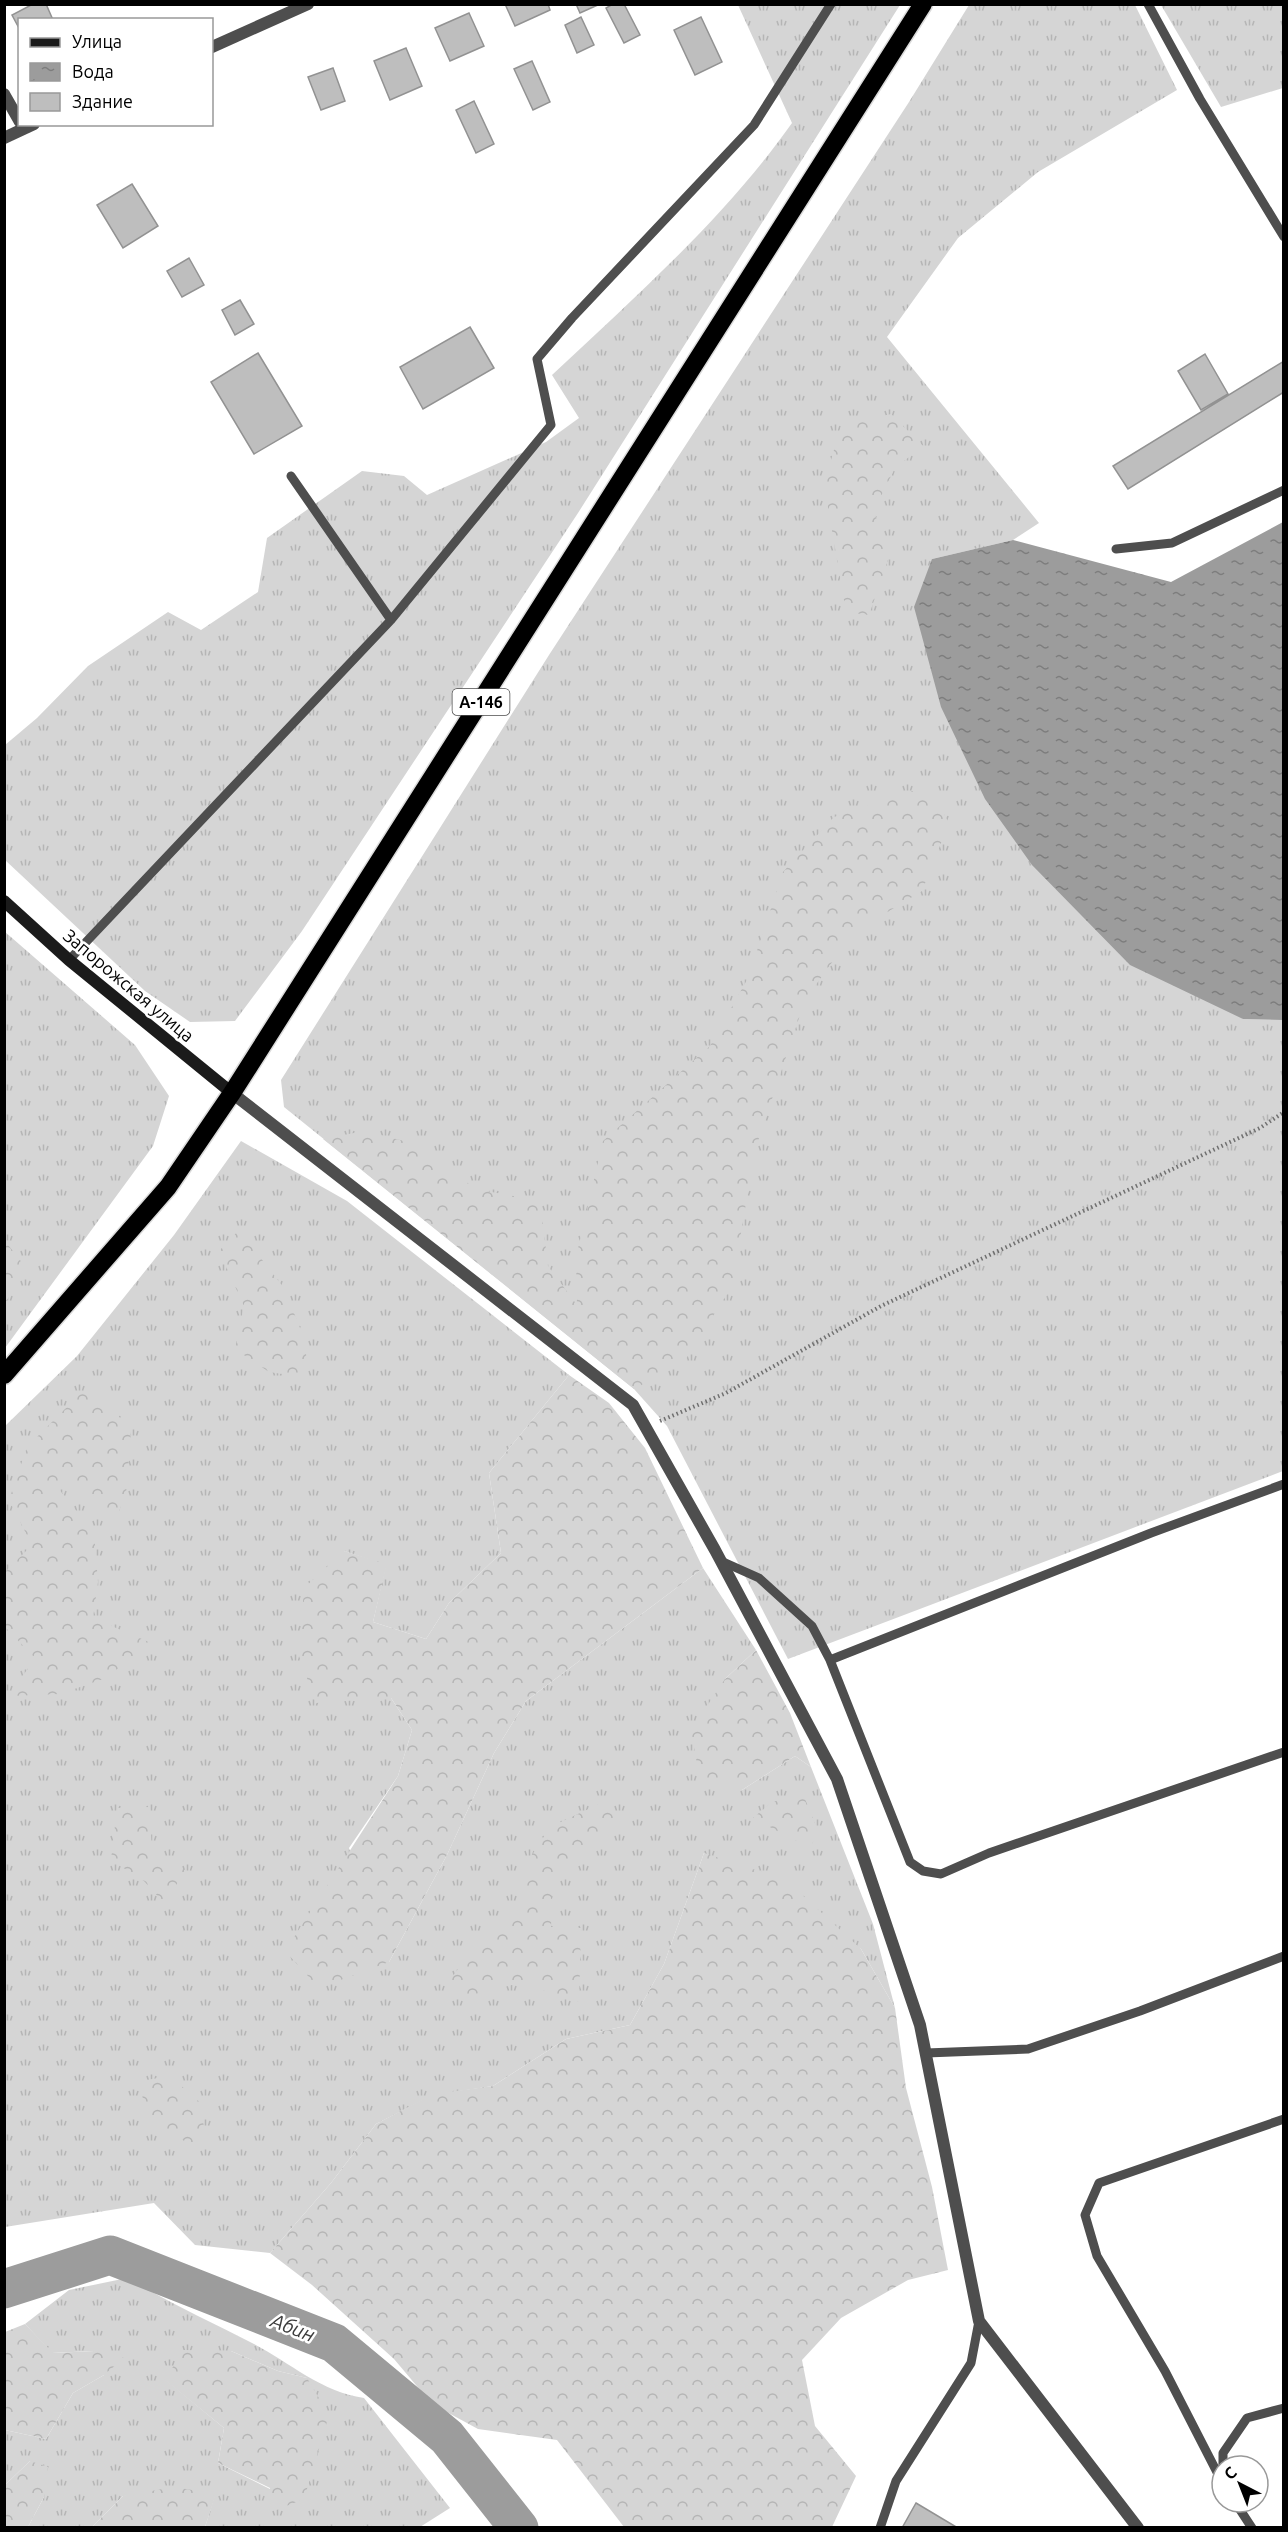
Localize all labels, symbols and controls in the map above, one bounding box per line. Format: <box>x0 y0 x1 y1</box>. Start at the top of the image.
legend <box>18 18 213 126</box>
text: Улица <box>72 31 122 51</box>
text: Вода <box>72 61 114 81</box>
text: Здание <box>72 91 133 111</box>
road number: А-146 <box>452 689 510 715</box>
street label: Запорожская улица <box>60 925 198 1045</box>
water label: Абин <box>267 2308 318 2346</box>
north arrow <box>1210 2454 1270 2514</box>
text: С <box>1220 2463 1240 2483</box>

